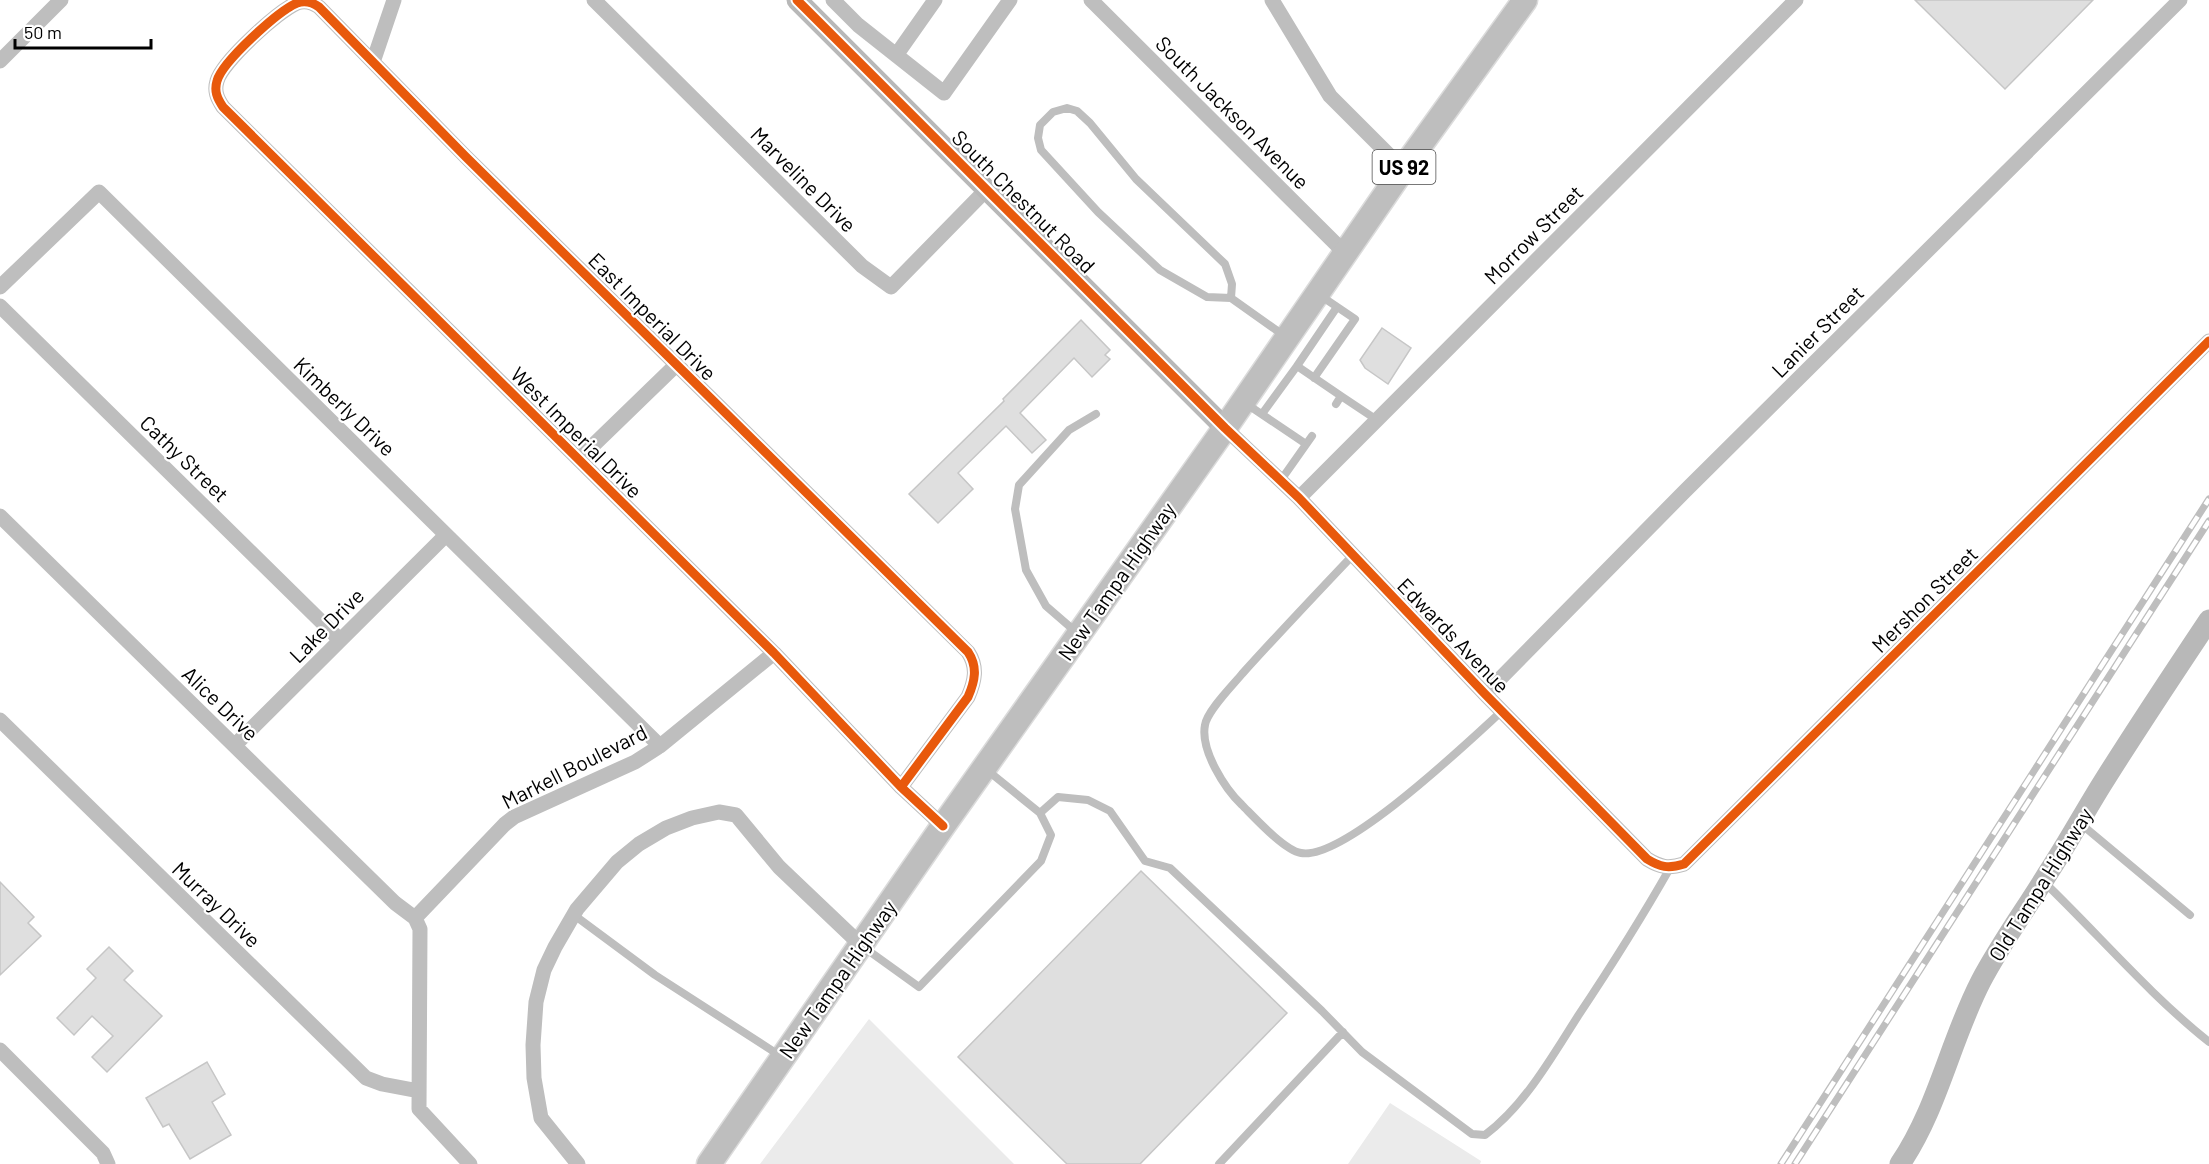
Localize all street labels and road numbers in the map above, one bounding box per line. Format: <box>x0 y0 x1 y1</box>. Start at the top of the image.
street label: South Jackson Avenue <box>1151 30 1315 194</box>
street label: Marveline Drive <box>746 121 862 237</box>
street label: South Chestnut Road <box>947 124 1101 278</box>
road number: US 92 <box>1372 150 1436 184</box>
street label: Morrow Street <box>1478 179 1588 289</box>
street label: East Imperial Drive <box>584 247 722 385</box>
street label: Lanier Street <box>1766 280 1868 382</box>
street label: Kimberly Drive <box>289 351 401 461</box>
street label: West Imperial Drive <box>506 361 648 503</box>
street label: Cathy Street <box>136 410 234 506</box>
street label: New Tampa Highway <box>1052 497 1180 665</box>
street label: Mershon Street <box>1866 541 1982 657</box>
street label: Edwards Avenue <box>1393 572 1515 698</box>
street label: Lake Drive <box>284 583 368 667</box>
street label: Alice Drive <box>178 661 264 745</box>
street label: Markell Boulevard <box>497 719 651 813</box>
street label: Old Tampa Highway <box>1983 802 2098 965</box>
street label: Murray Drive <box>168 856 266 952</box>
street label: New Tampa Highway <box>773 895 901 1063</box>

